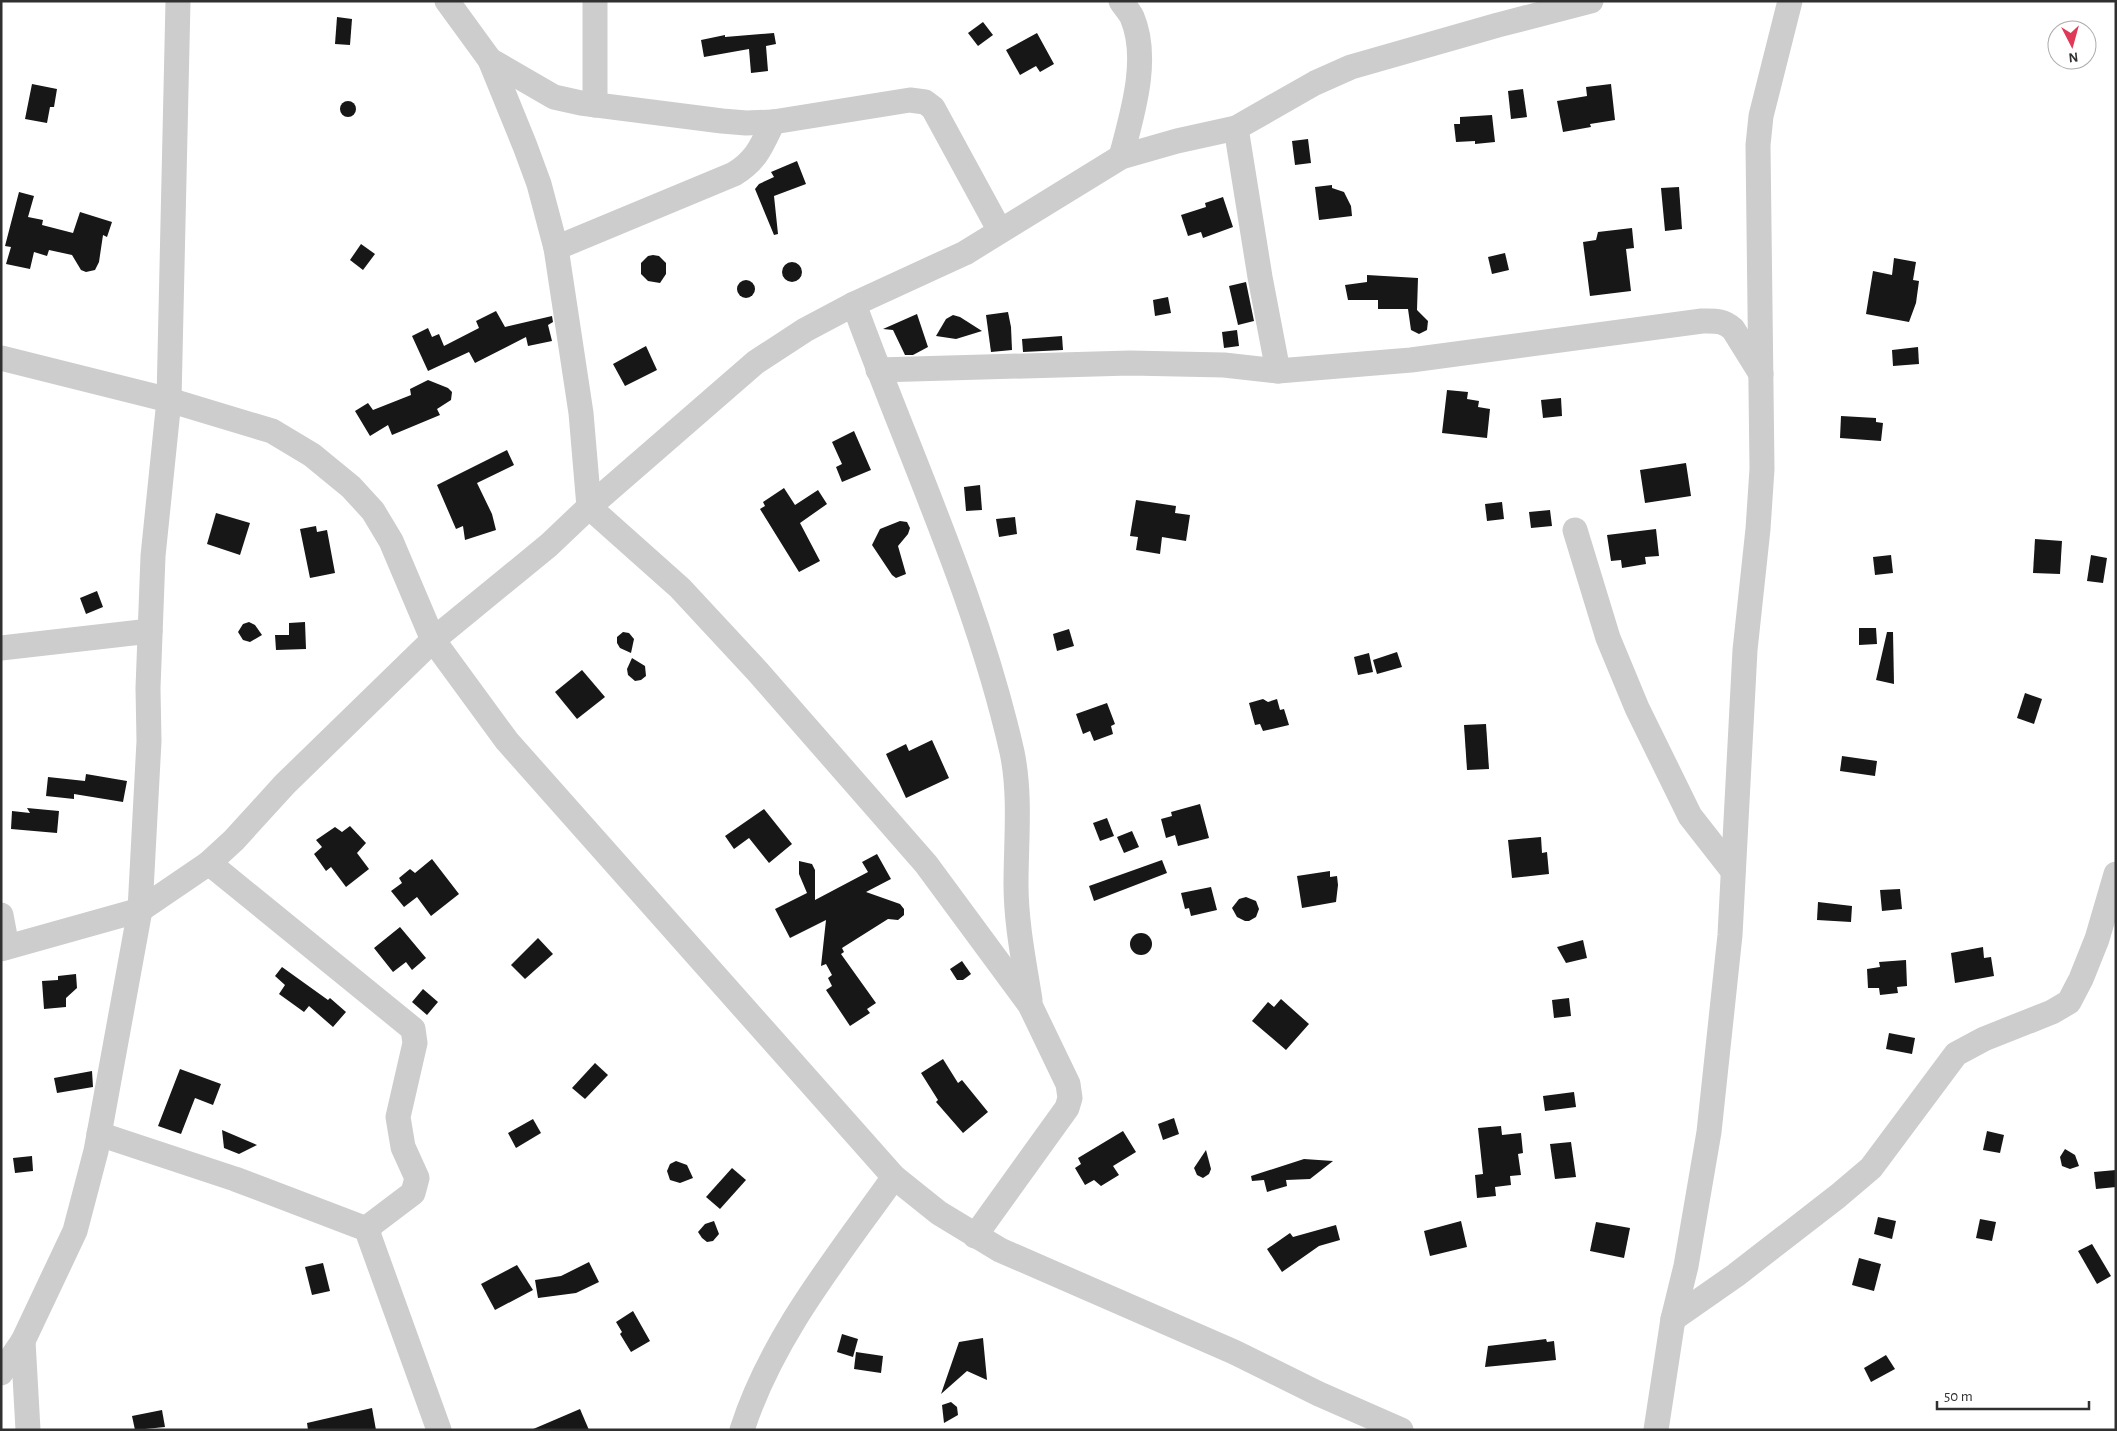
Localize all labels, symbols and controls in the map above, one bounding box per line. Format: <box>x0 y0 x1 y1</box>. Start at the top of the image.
north arrow <box>2047 20 2097 70</box>
text: N <box>2068 49 2079 64</box>
scale bar <box>1937 1378 2090 1410</box>
text: 50 m <box>1944 1389 1973 1404</box>

